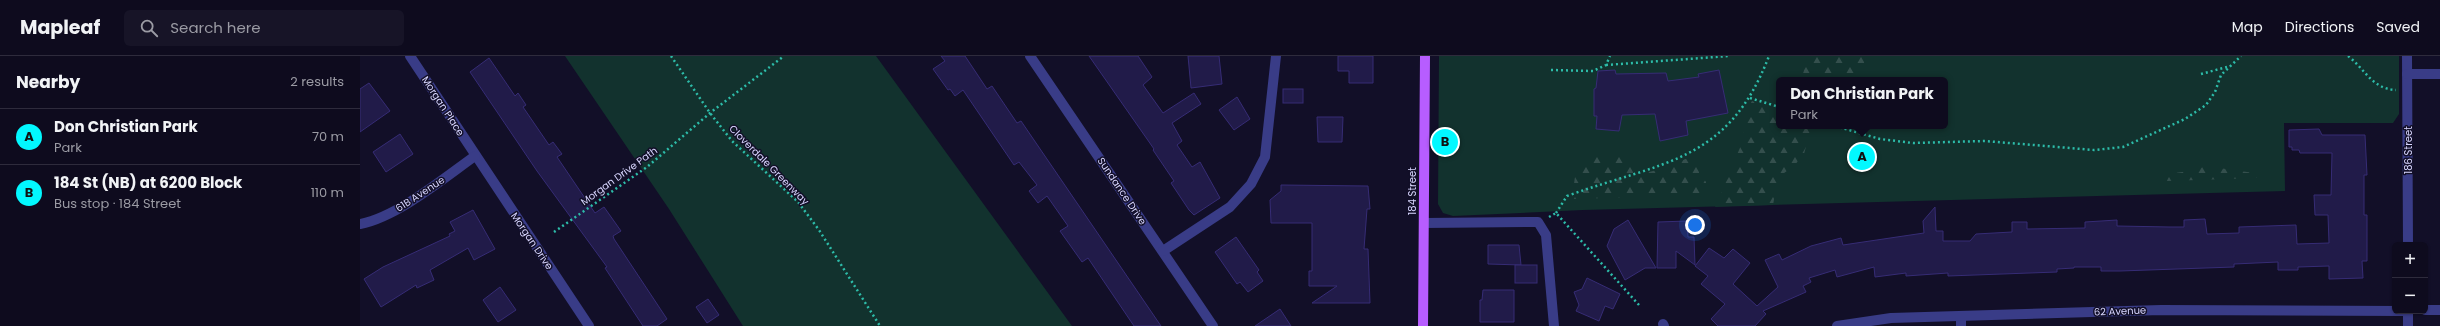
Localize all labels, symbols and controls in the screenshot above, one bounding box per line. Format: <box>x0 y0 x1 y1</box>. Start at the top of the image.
search box <box>124 10 404 46</box>
text: Mapleaf <box>20 14 100 41</box>
icon: search <box>138 17 160 39</box>
text: Search here <box>170 17 261 38</box>
text: Map <box>2232 17 2263 37</box>
text: Directions <box>2285 17 2354 37</box>
text: Saved <box>2376 17 2420 37</box>
text: Nearby <box>16 70 80 94</box>
text: 2 results <box>290 72 344 91</box>
street label: Morgan Place <box>418 73 468 139</box>
popup <box>1776 77 1948 129</box>
text: Don Christian Park <box>1790 83 1934 104</box>
text: Park <box>1790 105 1818 124</box>
text: Don Christian Park <box>54 116 198 137</box>
street label: Cloverdale Greenway <box>726 122 813 209</box>
street label: 186 Street <box>2401 126 2416 174</box>
text: A <box>24 127 34 146</box>
text: 70 m <box>312 127 344 146</box>
pin: B <box>1432 127 1458 157</box>
text: Park <box>54 138 82 157</box>
pin: A <box>1849 142 1875 172</box>
street label: Morgan Drive Path <box>578 143 660 209</box>
street label: Sundance Drive <box>1094 154 1150 228</box>
street label: 184 Street <box>1405 167 1420 215</box>
text: 184 St (NB) at 6200 Block <box>54 172 242 193</box>
street label: 61B Avenue <box>392 172 448 216</box>
text: B <box>25 183 33 202</box>
text: 110 m <box>311 183 344 202</box>
text: Bus stop · 184 Street <box>54 194 181 213</box>
street label: Morgan Drive <box>507 209 557 273</box>
your location <box>1685 215 1705 235</box>
map controls <box>2392 242 2428 314</box>
button: + <box>2392 242 2428 278</box>
button: − <box>2392 278 2428 314</box>
street label: 62 Avenue <box>2094 303 2146 319</box>

